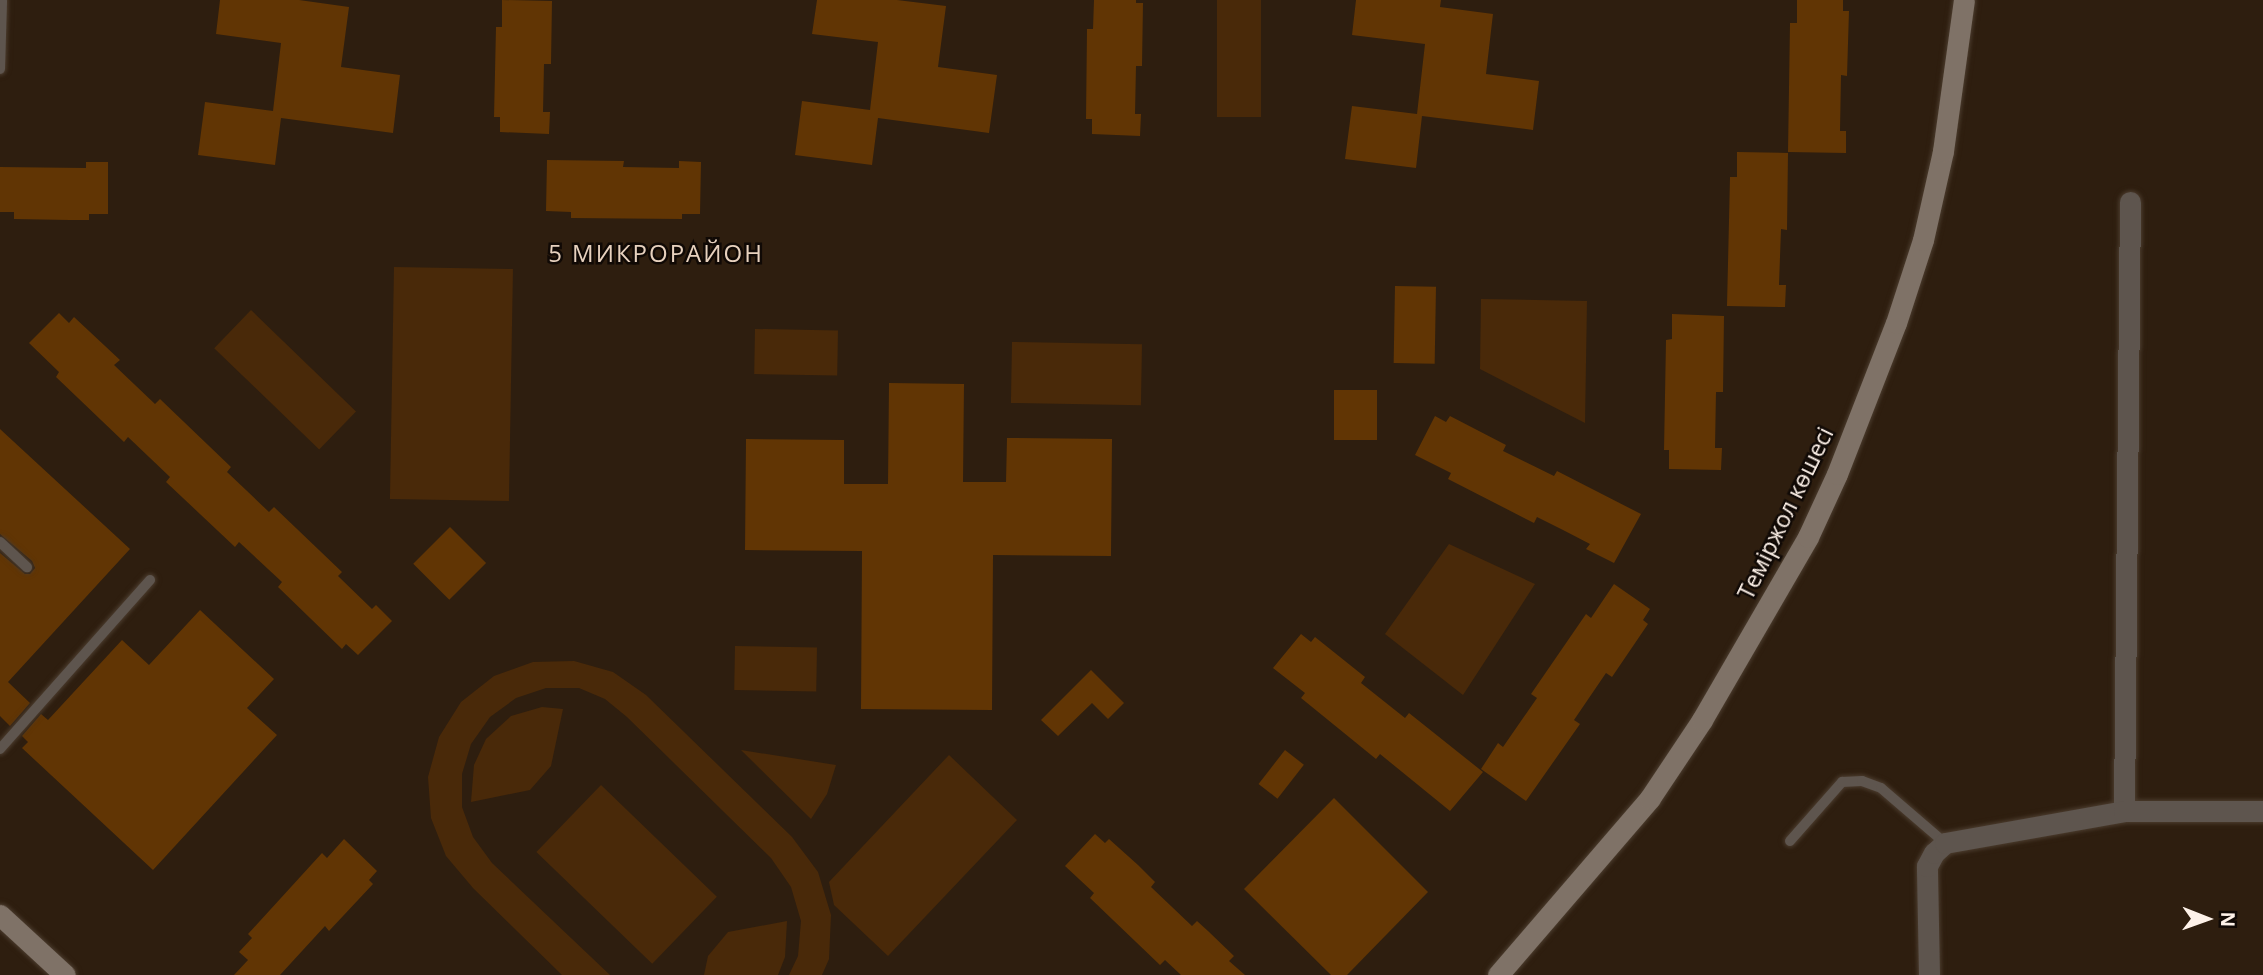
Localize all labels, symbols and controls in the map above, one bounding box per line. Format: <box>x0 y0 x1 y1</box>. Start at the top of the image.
district label: 5 МИКРОРАЙОН <box>550 239 762 267</box>
street label: Теміржол көшесі <box>1731 422 1839 604</box>
north arrow <box>2172 884 2242 954</box>
text: N <box>2215 911 2241 927</box>

